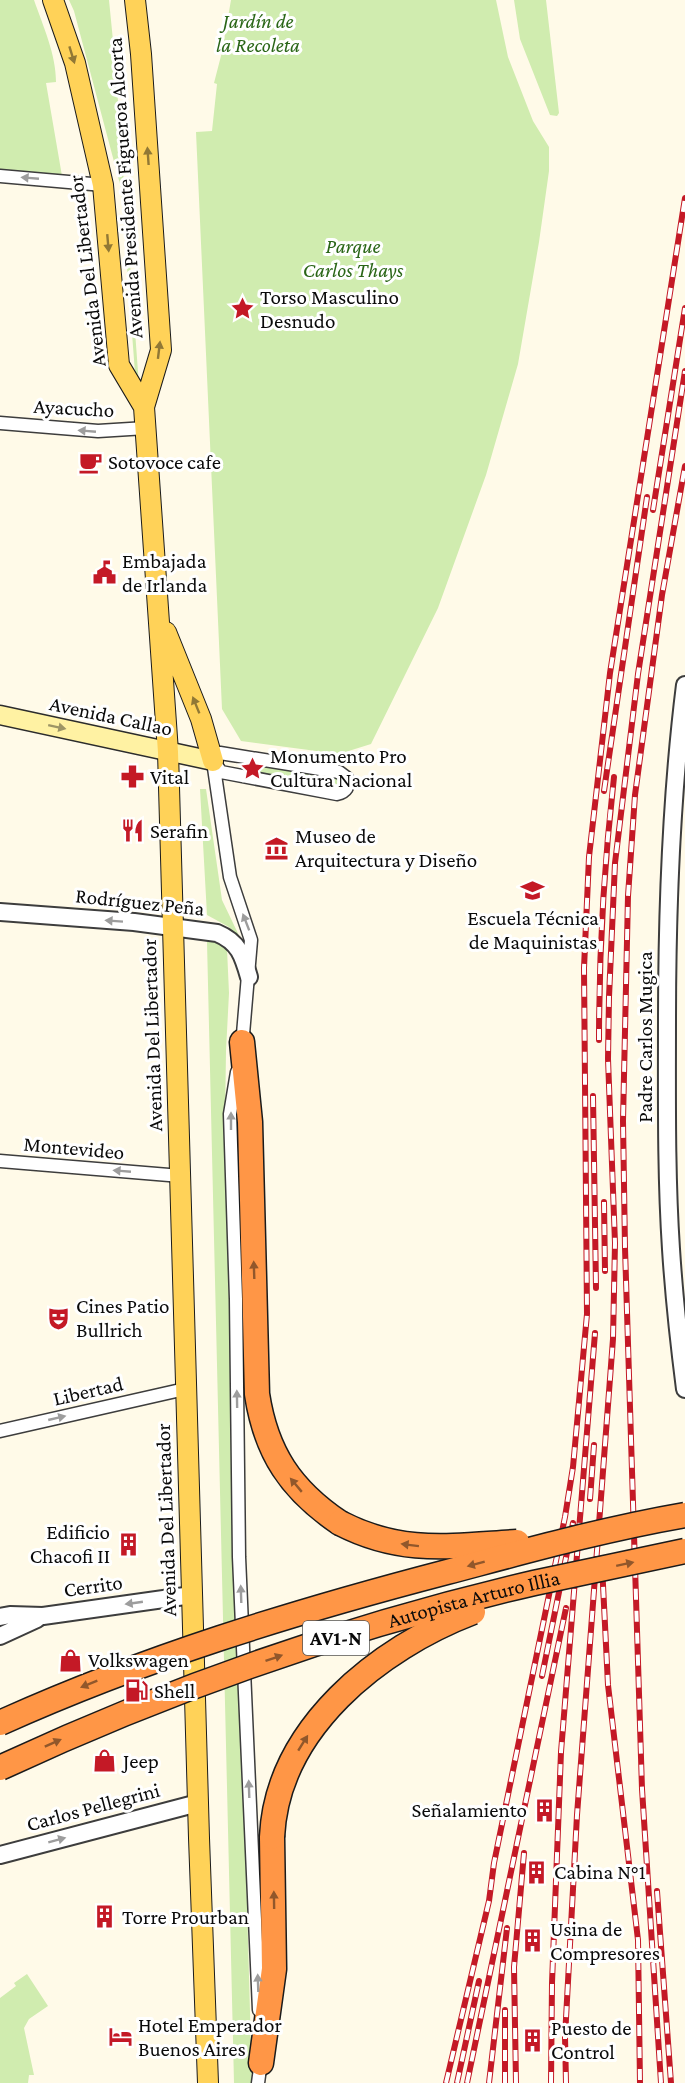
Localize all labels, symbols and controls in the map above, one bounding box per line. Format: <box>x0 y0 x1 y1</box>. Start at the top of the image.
park label: Jardín de la Recoleta <box>216 9 300 57</box>
street label: Avenida Presidente Figueroa Alcorta <box>102 36 147 339</box>
one-way arrow <box>68 46 77 64</box>
one-way arrow <box>143 146 153 165</box>
street label: Avenida Del Libertador <box>63 173 111 368</box>
one-way arrow <box>21 174 40 183</box>
one-way arrow <box>103 234 113 253</box>
park label: Parque Carlos Thays <box>303 234 404 282</box>
place label: Torso Masculino Desnudo <box>260 285 399 333</box>
place icon: Torso Masculino Desnudo <box>229 296 255 322</box>
one-way arrow <box>154 341 164 360</box>
street label: Ayacucho <box>33 394 115 422</box>
one-way arrow <box>78 426 97 435</box>
cafe icon: Sotovoce cafe <box>77 449 103 475</box>
place label: Sotovoce cafe <box>108 450 221 474</box>
place label: Embajada de Irlanda <box>122 549 207 597</box>
public building icon: Embajada de Irlanda <box>91 560 117 586</box>
street label: Avenida Callao <box>47 691 175 741</box>
one-way arrow <box>191 696 201 714</box>
one-way arrow <box>48 723 67 732</box>
place label: Monumento Pro Cultura Nacional <box>270 744 412 792</box>
place icon: Monumento Pro Cultura Nacional <box>239 755 265 781</box>
pharmacy icon: Vital <box>119 764 145 790</box>
place label: Vital <box>150 765 189 789</box>
restaurant icon: Serafin <box>119 818 145 844</box>
place label: Serafin <box>150 819 208 843</box>
place label: Museo de Arquitectura y Diseño <box>295 824 477 872</box>
museum icon: Museo de Arquitectura y Diseño <box>264 835 290 861</box>
school or university icon: Escuela Técnica de Maquinistas <box>520 877 546 903</box>
street label: Rodríguez Peña <box>74 883 206 921</box>
place label: Escuela Técnica de Maquinistas <box>467 906 599 954</box>
one-way arrow <box>240 913 250 931</box>
one-way arrow <box>105 916 124 925</box>
street label: Avenida Del Libertador <box>137 937 167 1132</box>
street label: Padre Carlos Mugica <box>633 951 657 1123</box>
one-way arrow <box>226 1111 236 1130</box>
street label: Montevideo <box>23 1132 125 1164</box>
one-way arrow <box>113 1166 132 1176</box>
one-way arrow <box>249 1261 258 1280</box>
place label: Cines Patio Bullrich <box>76 1294 169 1342</box>
theatre icon: Cines Patio Bullrich <box>45 1305 71 1331</box>
street label: Libertad <box>51 1371 125 1411</box>
one-way arrow <box>232 1389 242 1408</box>
one-way arrow <box>48 1413 67 1422</box>
street label: Avenida Del Libertador <box>151 1422 181 1617</box>
one-way arrow <box>290 1478 303 1493</box>
place label: Edificio Chacofi II <box>30 1520 110 1568</box>
building icon: Edificio Chacofi II <box>115 1531 141 1557</box>
one-way arrow <box>400 1540 419 1549</box>
one-way arrow <box>615 1559 634 1569</box>
one-way arrow <box>467 1560 485 1569</box>
street label: Autopista Arturo Illia <box>385 1566 562 1633</box>
street label: Cerrito <box>62 1570 124 1602</box>
one-way arrow <box>236 1584 245 1603</box>
one-way arrow <box>125 1599 144 1608</box>
road number: AV1-N <box>303 1621 369 1655</box>
shop icon: Volkswagen <box>57 1647 83 1673</box>
place label: Volkswagen <box>88 1648 189 1672</box>
one-way arrow <box>265 1652 283 1662</box>
fuel station icon: Shell <box>123 1678 149 1704</box>
one-way arrow <box>80 1679 98 1689</box>
place label: Shell <box>154 1679 195 1703</box>
one-way arrow <box>297 1734 308 1751</box>
one-way arrow <box>45 1739 62 1748</box>
shop icon: Jeep <box>92 1748 118 1774</box>
place label: Jeep <box>121 1749 159 1773</box>
street label: Carlos Pellegrini <box>24 1778 163 1836</box>
one-way arrow <box>245 1779 254 1798</box>
building icon: Señalamiento <box>532 1797 558 1823</box>
place label: Señalamiento <box>412 1798 527 1822</box>
one-way arrow <box>47 1834 66 1844</box>
building icon: Cabina N°1 <box>523 1859 549 1885</box>
place label: Cabina N°1 <box>554 1860 646 1884</box>
one-way arrow <box>269 1891 279 1910</box>
building icon: Torre Prourban <box>91 1904 117 1930</box>
place label: Torre Prourban <box>122 1905 249 1929</box>
place label: Usina de Compresores <box>550 1917 660 1965</box>
building icon: Usina de Compresores <box>519 1928 545 1954</box>
one-way arrow <box>253 1974 262 1993</box>
place label: Hotel Emperador Buenos Aires <box>138 2013 282 2061</box>
place label: Puesto de Control <box>551 2016 632 2064</box>
hotel icon: Hotel Emperador Buenos Aires <box>107 2024 133 2050</box>
building icon: Puesto de Control <box>520 2027 546 2053</box>

